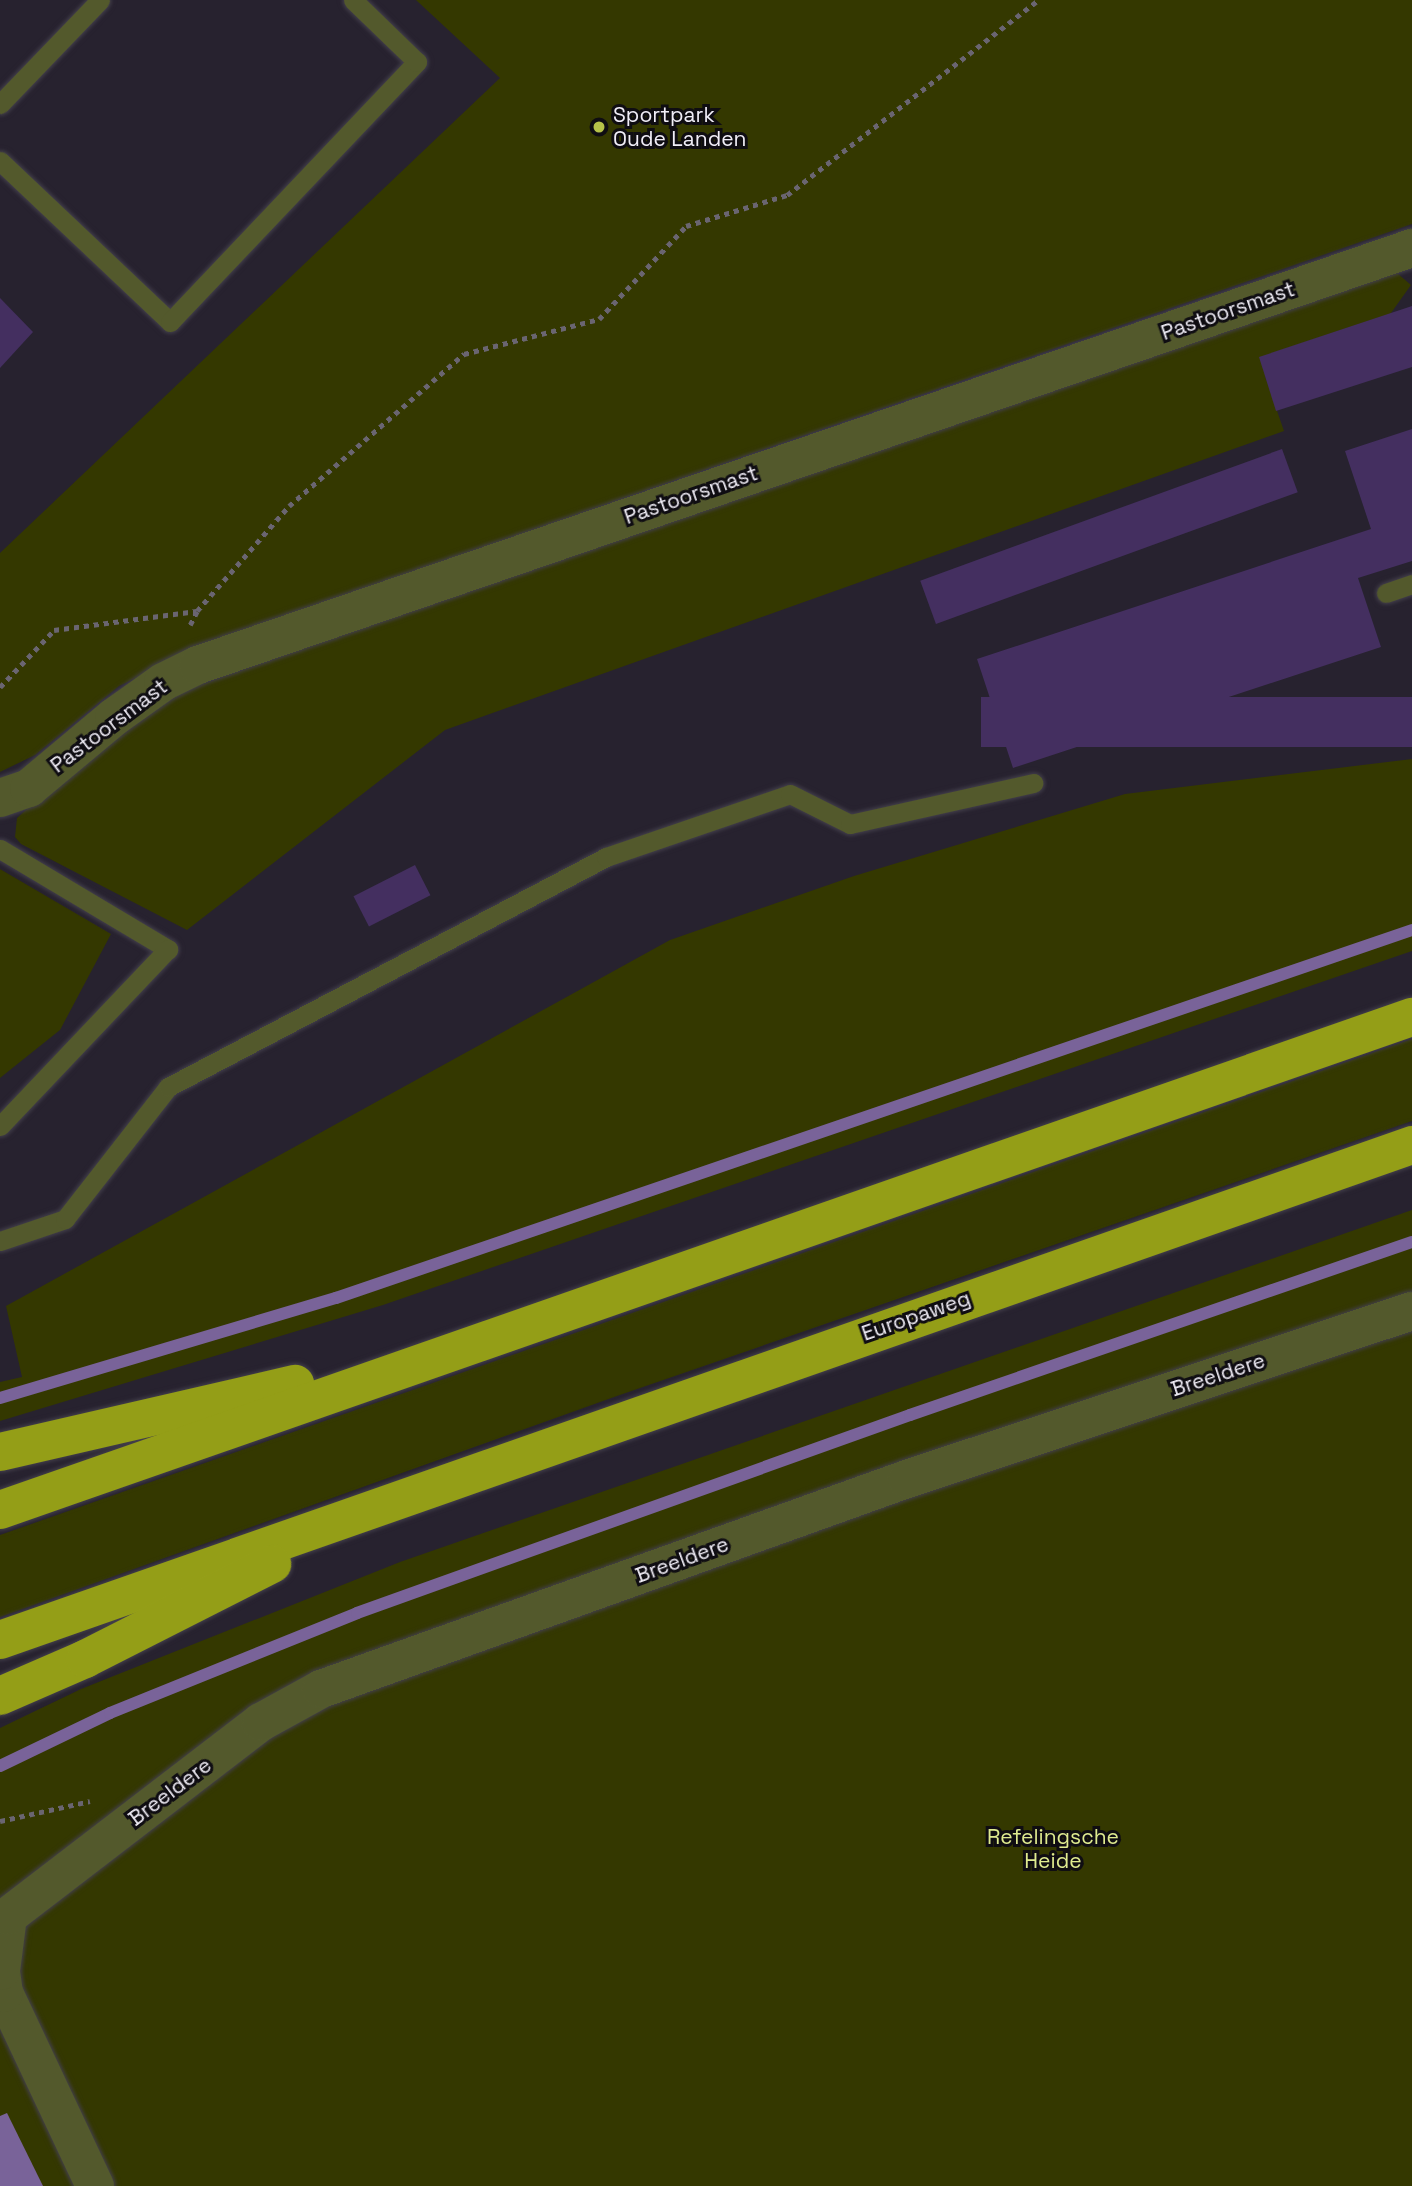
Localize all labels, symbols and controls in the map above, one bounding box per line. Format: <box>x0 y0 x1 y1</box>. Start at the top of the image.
place label: Sportpark Oude Landen <box>613 102 746 152</box>
marker: Sportpark Oude Landen <box>591 119 607 135</box>
street label: Pastoorsmast <box>1158 276 1298 346</box>
street label: Pastoorsmast <box>621 460 761 530</box>
street label: Pastoorsmast <box>46 674 172 778</box>
street label: Europaweg <box>858 1286 974 1346</box>
street label: Breeldere <box>1168 1348 1268 1402</box>
street label: Breeldere <box>632 1532 732 1588</box>
street label: Breeldere <box>124 1753 216 1831</box>
park label: Refelingsche Heide <box>987 1824 1119 1874</box>

